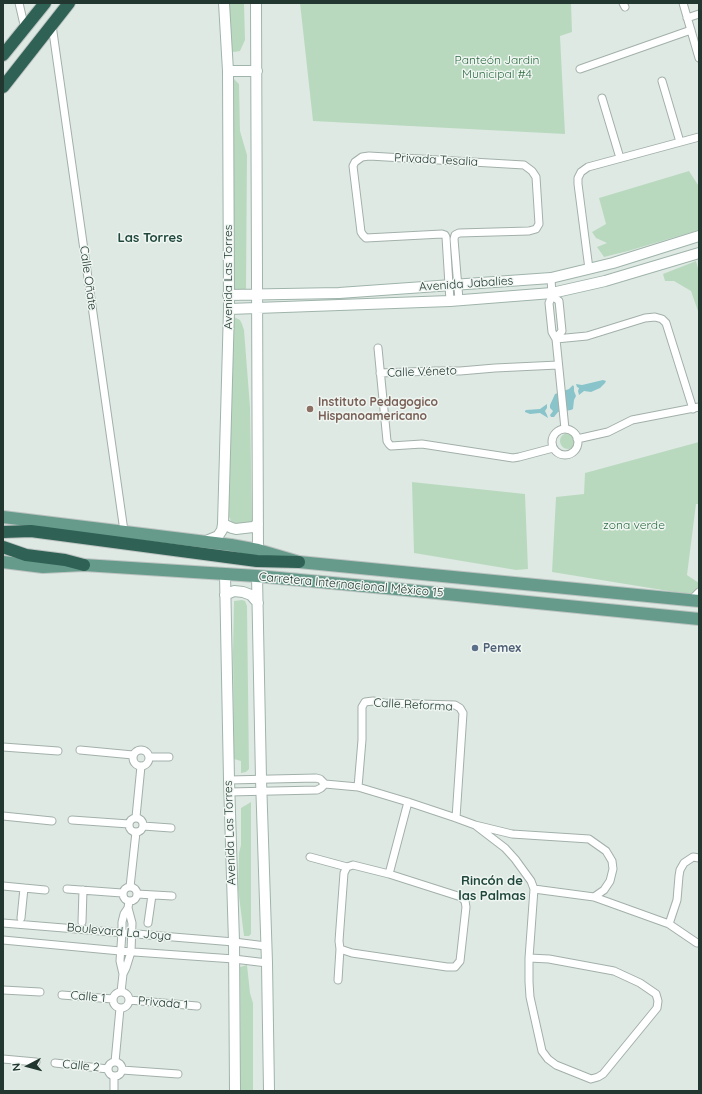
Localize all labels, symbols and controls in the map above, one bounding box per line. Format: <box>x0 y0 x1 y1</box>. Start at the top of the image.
park label: Panteón Jardin Municipal #4 <box>455 53 539 81</box>
street label: Privada Tesalia <box>394 151 478 169</box>
street label: Avenida Las Torres <box>221 225 235 329</box>
district label: Las Torres <box>118 230 182 246</box>
street label: Calle Oñate <box>76 245 100 311</box>
street label: Avenida Jabalíes <box>418 274 514 294</box>
street label: Calle Véneto <box>387 364 457 380</box>
place label: Instituto Pedagogico Hispanoamericano <box>318 395 438 423</box>
marker: Instituto Pedagogico Hispanoamericano <box>305 404 315 414</box>
park label: zona verde <box>603 518 665 532</box>
street label: Carretera Internacional México 15 <box>258 570 444 600</box>
place label: Pemex <box>483 641 521 655</box>
marker: Pemex <box>470 643 480 653</box>
street label: Calle Reforma <box>373 696 453 714</box>
street label: Avenida Las Torres <box>221 780 239 886</box>
district label: Rincón de las Palmas <box>458 873 526 904</box>
street label: Boulevard La Joya <box>66 920 172 944</box>
street label: Calle 1 <box>70 988 106 1006</box>
street label: Privada 1 <box>137 994 189 1012</box>
north arrow <box>8 1046 48 1086</box>
street label: Calle 2 <box>62 1057 100 1075</box>
text: N <box>9 1062 23 1072</box>

